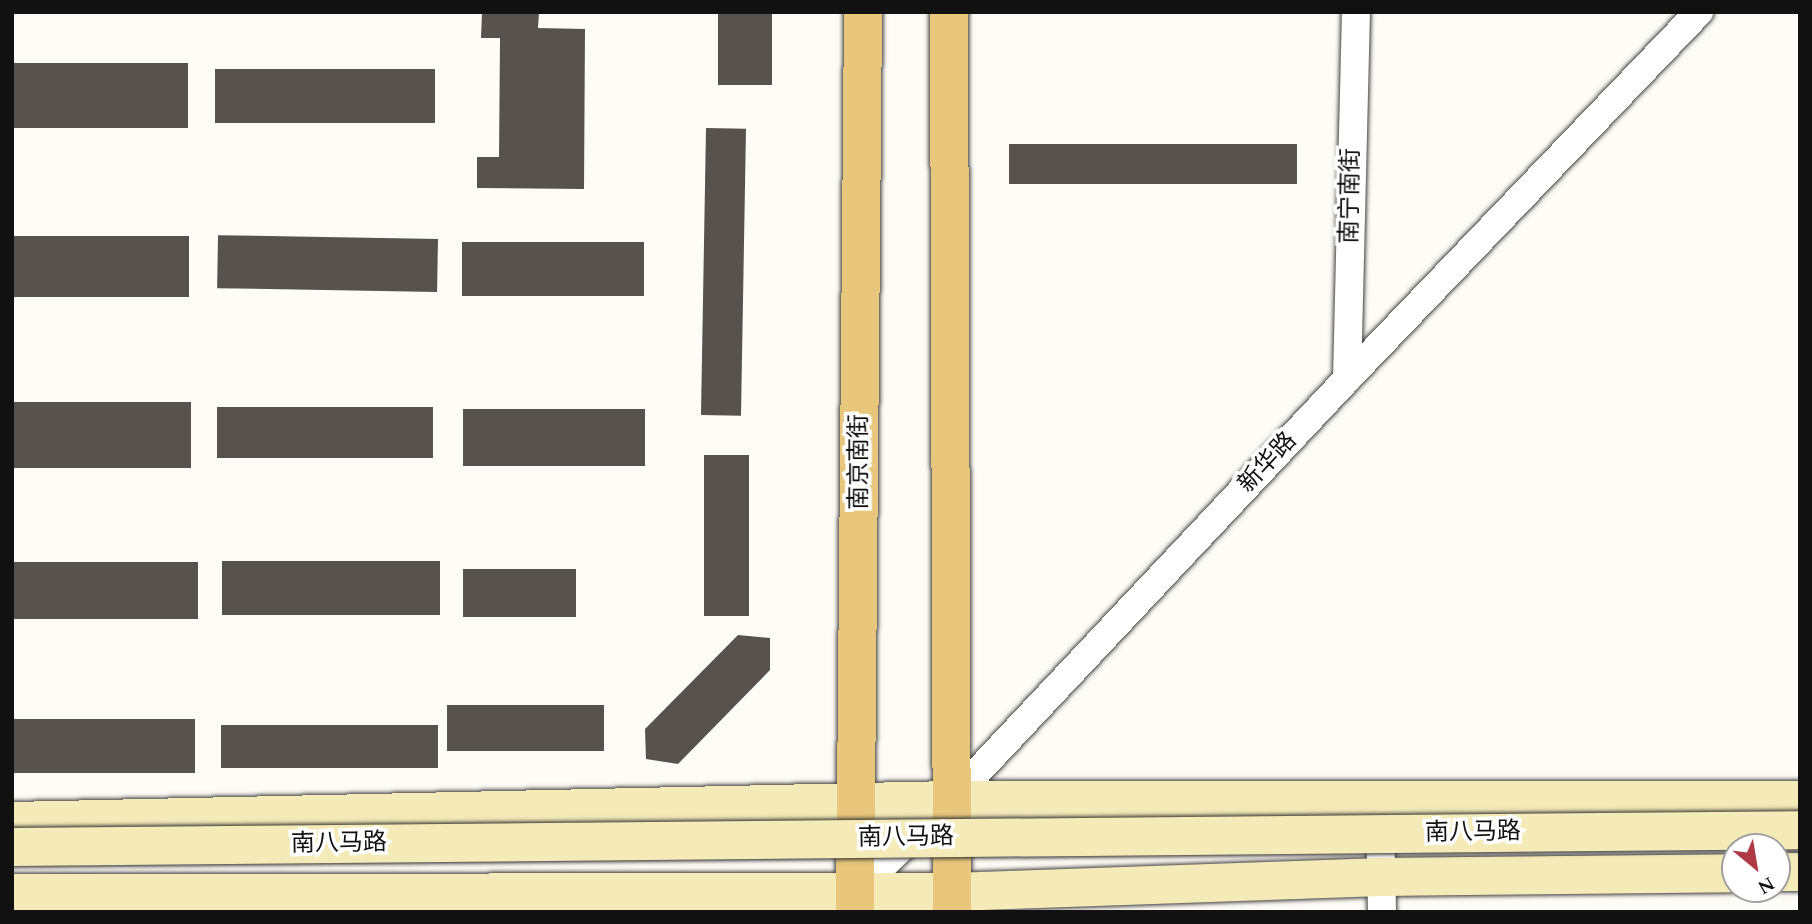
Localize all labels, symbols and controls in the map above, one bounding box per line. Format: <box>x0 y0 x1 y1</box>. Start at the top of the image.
street label: 南宁南街 <box>1336 148 1366 244</box>
street label: 南京南街 <box>846 414 874 510</box>
street label: 新华路 <box>1233 427 1303 499</box>
street label: 南八马路 <box>1425 818 1521 848</box>
street label: 南八马路 <box>858 823 954 853</box>
street label: 南八马路 <box>291 829 387 859</box>
north arrow <box>1721 833 1791 903</box>
text: N <box>1752 868 1780 901</box>

